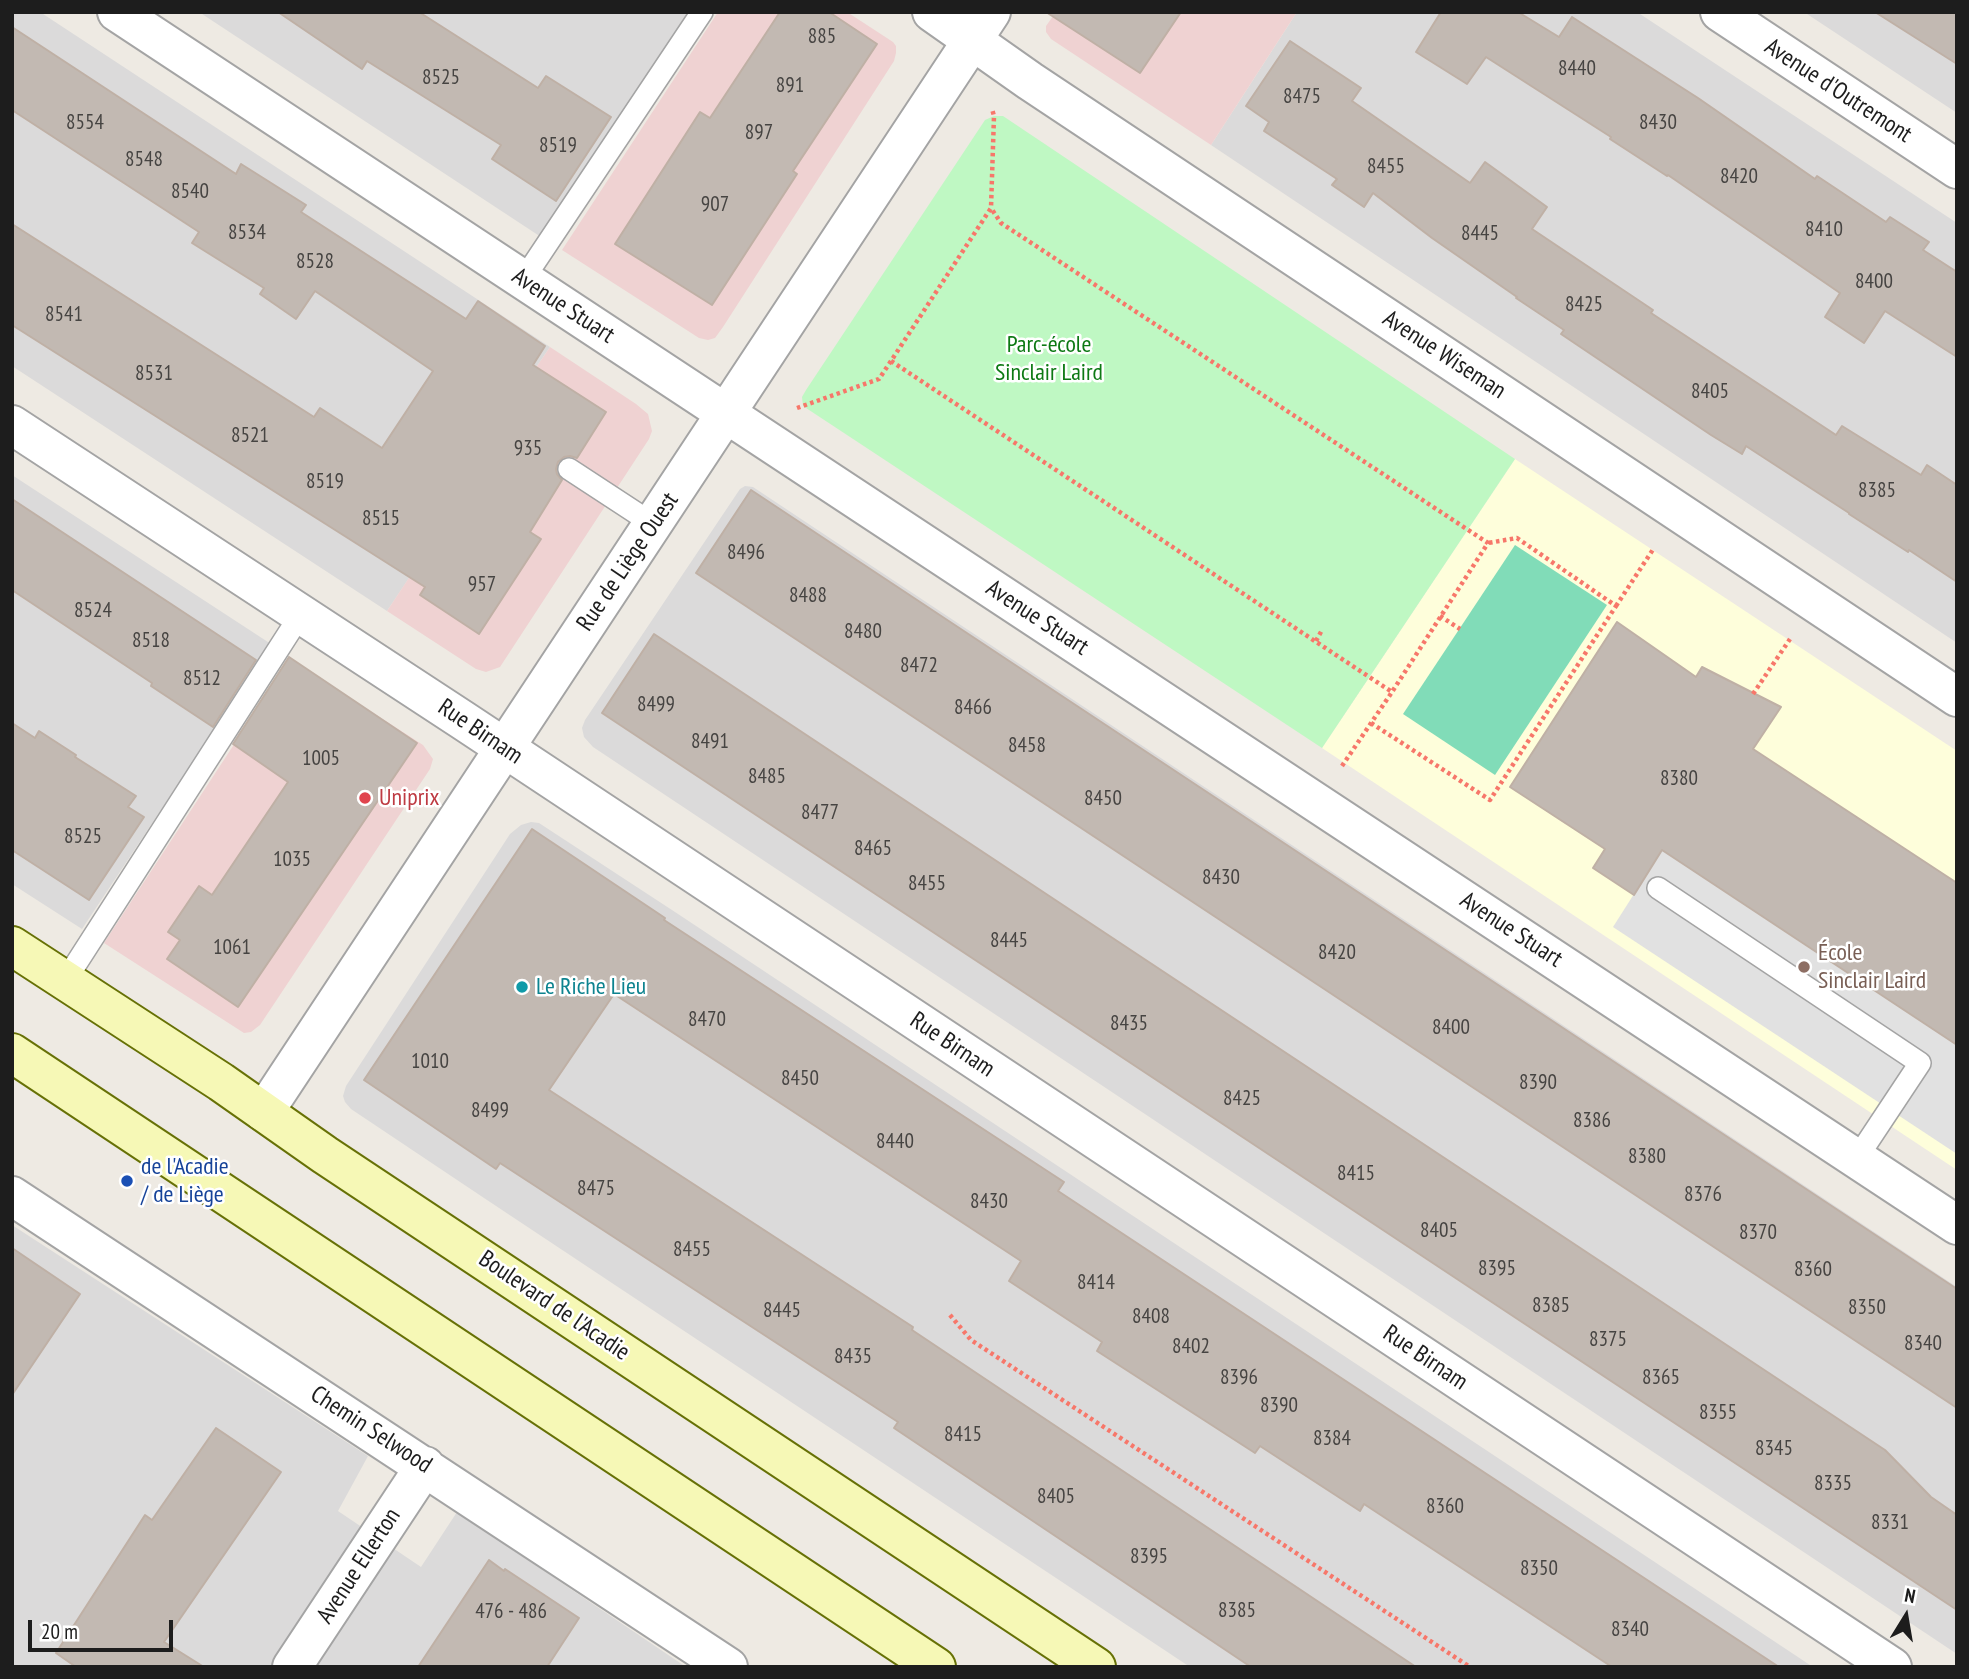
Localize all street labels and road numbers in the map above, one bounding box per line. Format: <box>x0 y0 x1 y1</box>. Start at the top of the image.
street label: Avenue d'Outremont <box>1759 33 1917 149</box>
street label: Avenue Stuart <box>506 262 620 350</box>
street label: Avenue Wiseman <box>1377 305 1511 405</box>
street label: Rue de Liège Ouest <box>571 487 685 637</box>
street label: Avenue Stuart <box>980 574 1094 662</box>
street label: Rue Birnam <box>432 693 528 771</box>
street label: Avenue Stuart <box>1454 886 1568 974</box>
street label: Rue Birnam <box>904 1006 1000 1084</box>
street label: Boulevard de l'Acadie <box>473 1245 635 1367</box>
street label: Rue Birnam <box>1377 1319 1473 1397</box>
street label: Chemin Selwood <box>305 1380 437 1480</box>
street label: Avenue Ellerton <box>311 1503 407 1629</box>

